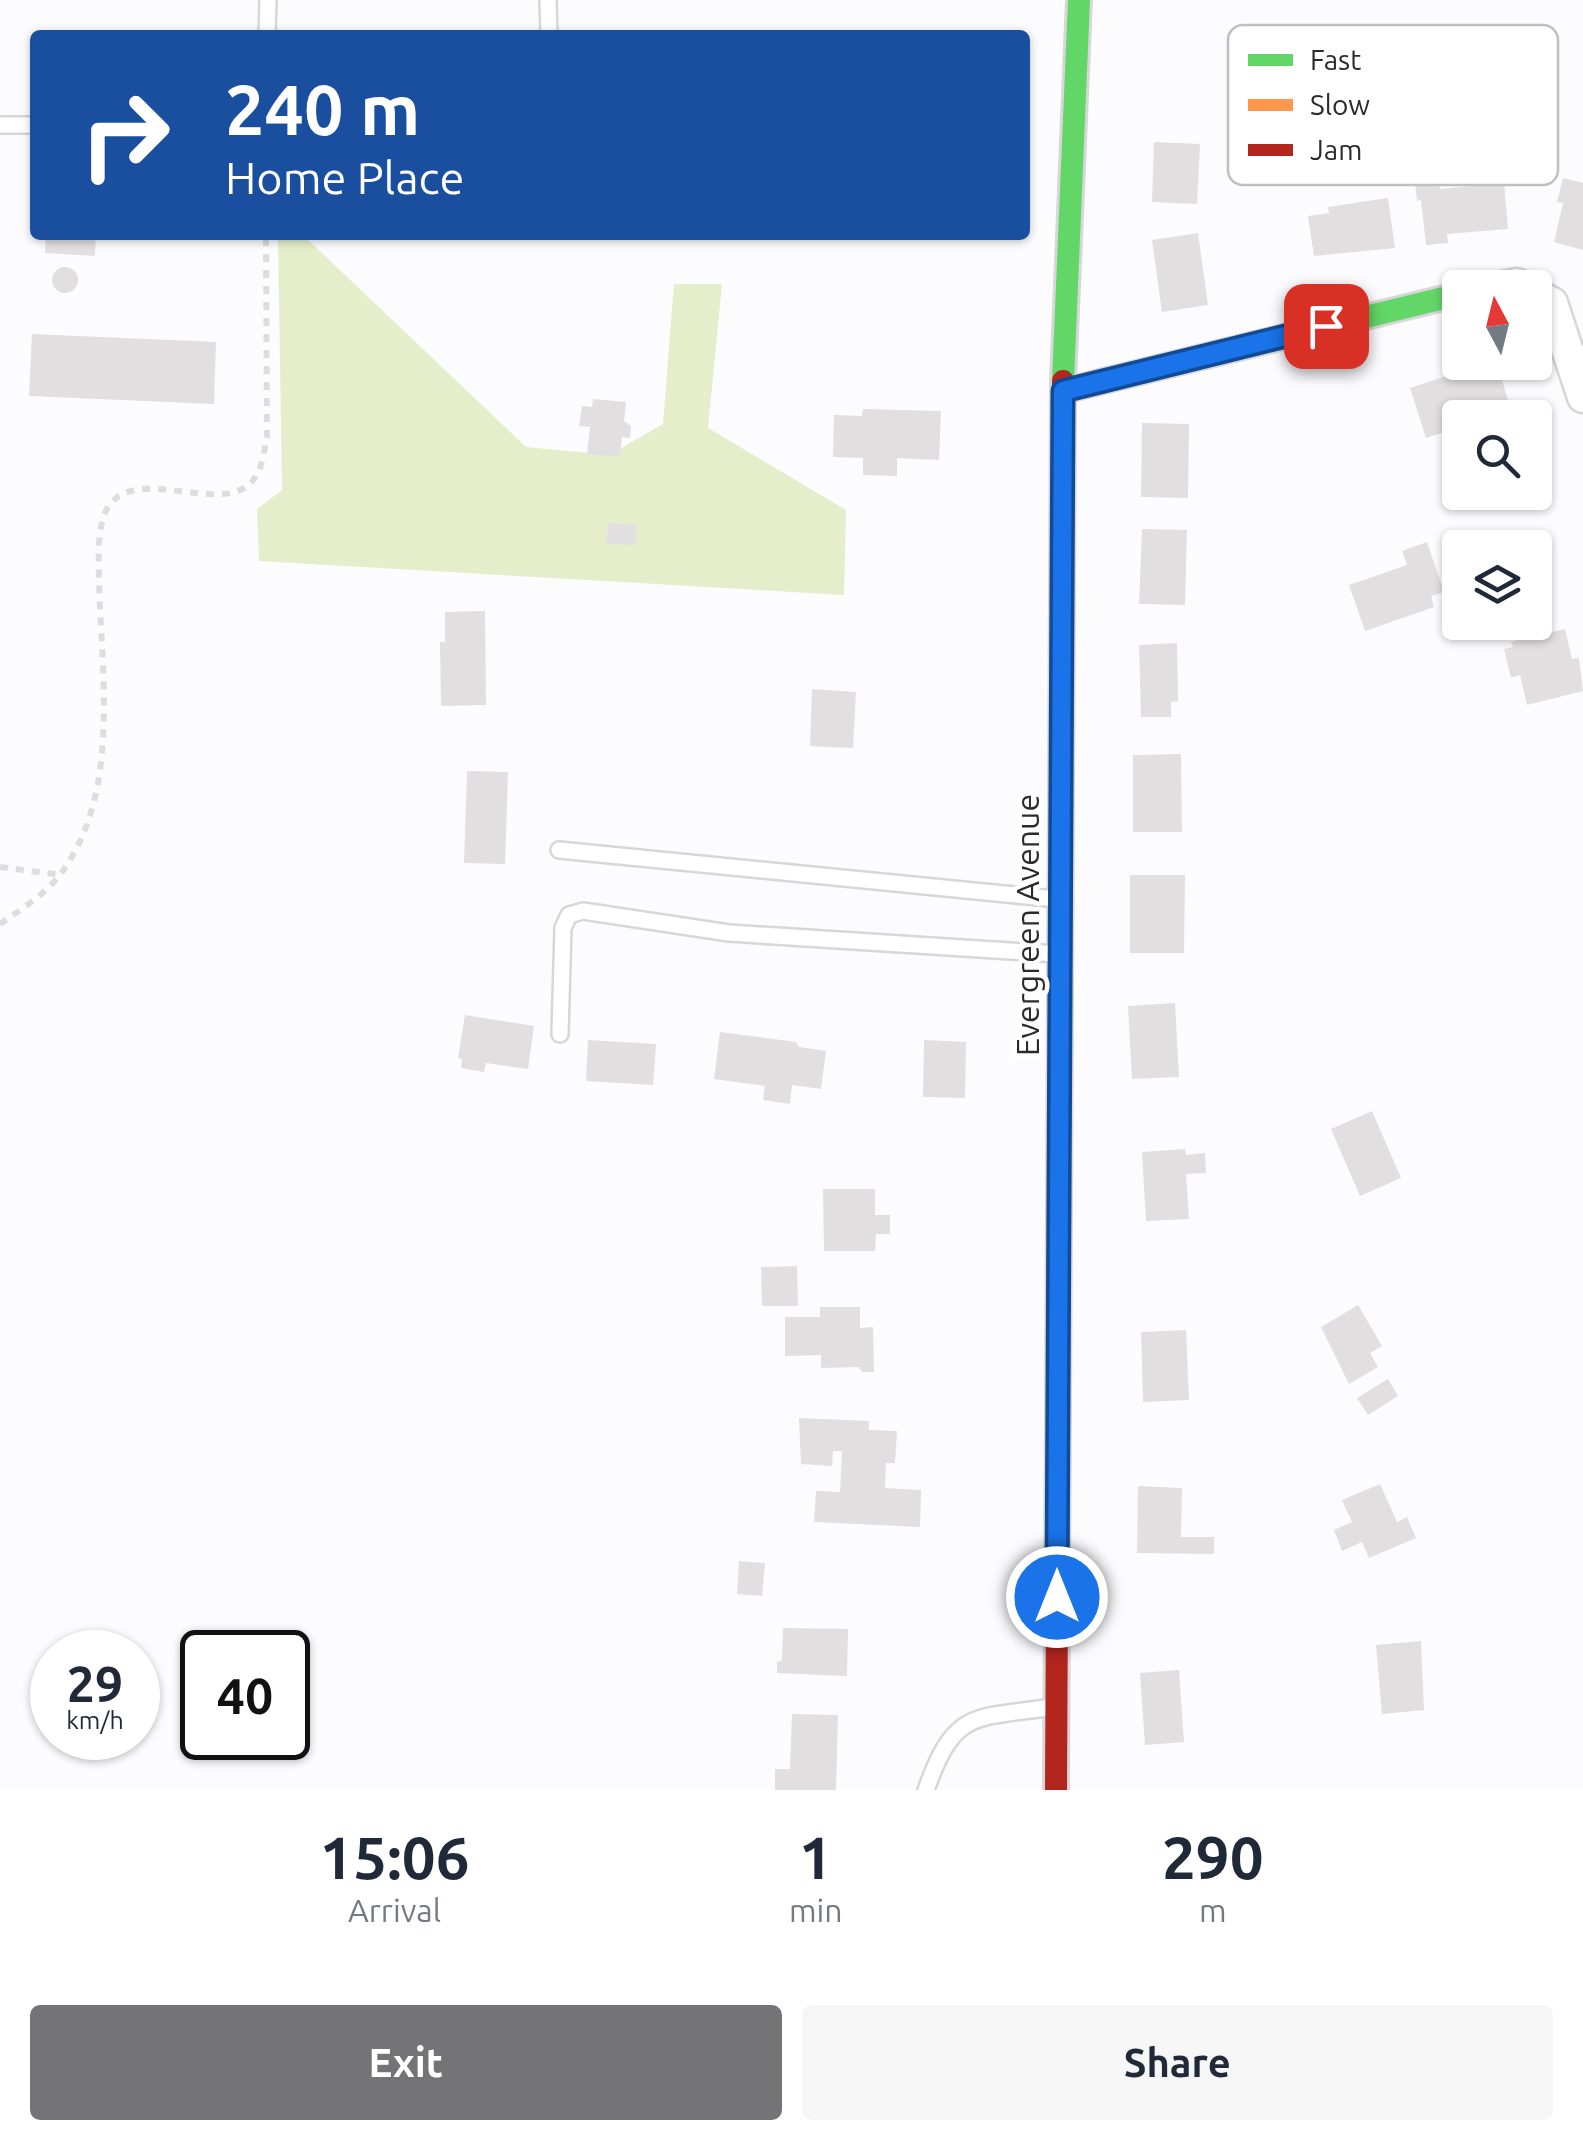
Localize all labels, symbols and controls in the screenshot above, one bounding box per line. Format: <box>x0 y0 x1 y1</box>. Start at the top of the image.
legend <box>1228 25 1558 185</box>
text: Fast <box>1310 44 1361 75</box>
icon: right <box>60 70 190 200</box>
text: 240 m <box>225 70 420 148</box>
text: Slow <box>1310 89 1370 120</box>
text: Jam <box>1310 134 1362 165</box>
text: Home Place <box>225 152 464 203</box>
north arrow <box>1442 270 1552 380</box>
map controls <box>1442 270 1552 640</box>
pin <box>1284 284 1369 369</box>
icon: arrive <box>1299 299 1354 354</box>
button: search <box>1442 400 1552 510</box>
button: layers <box>1442 530 1552 640</box>
street label: Evergreen Avenue <box>1009 794 1045 1056</box>
position arrow <box>1005 1545 1109 1649</box>
speed limit sign: 40 <box>180 1630 310 1760</box>
text: 29 <box>67 1655 123 1711</box>
text: km/h <box>66 1706 124 1734</box>
text: 15:06 <box>319 1823 470 1890</box>
text: 1 <box>799 1823 833 1890</box>
text: 290 <box>1162 1823 1264 1890</box>
text: Arrival <box>348 1892 441 1928</box>
text: min <box>789 1892 843 1928</box>
text: m <box>1199 1892 1227 1928</box>
button: Exit <box>30 2005 782 2120</box>
button: Share <box>802 2005 1553 2120</box>

